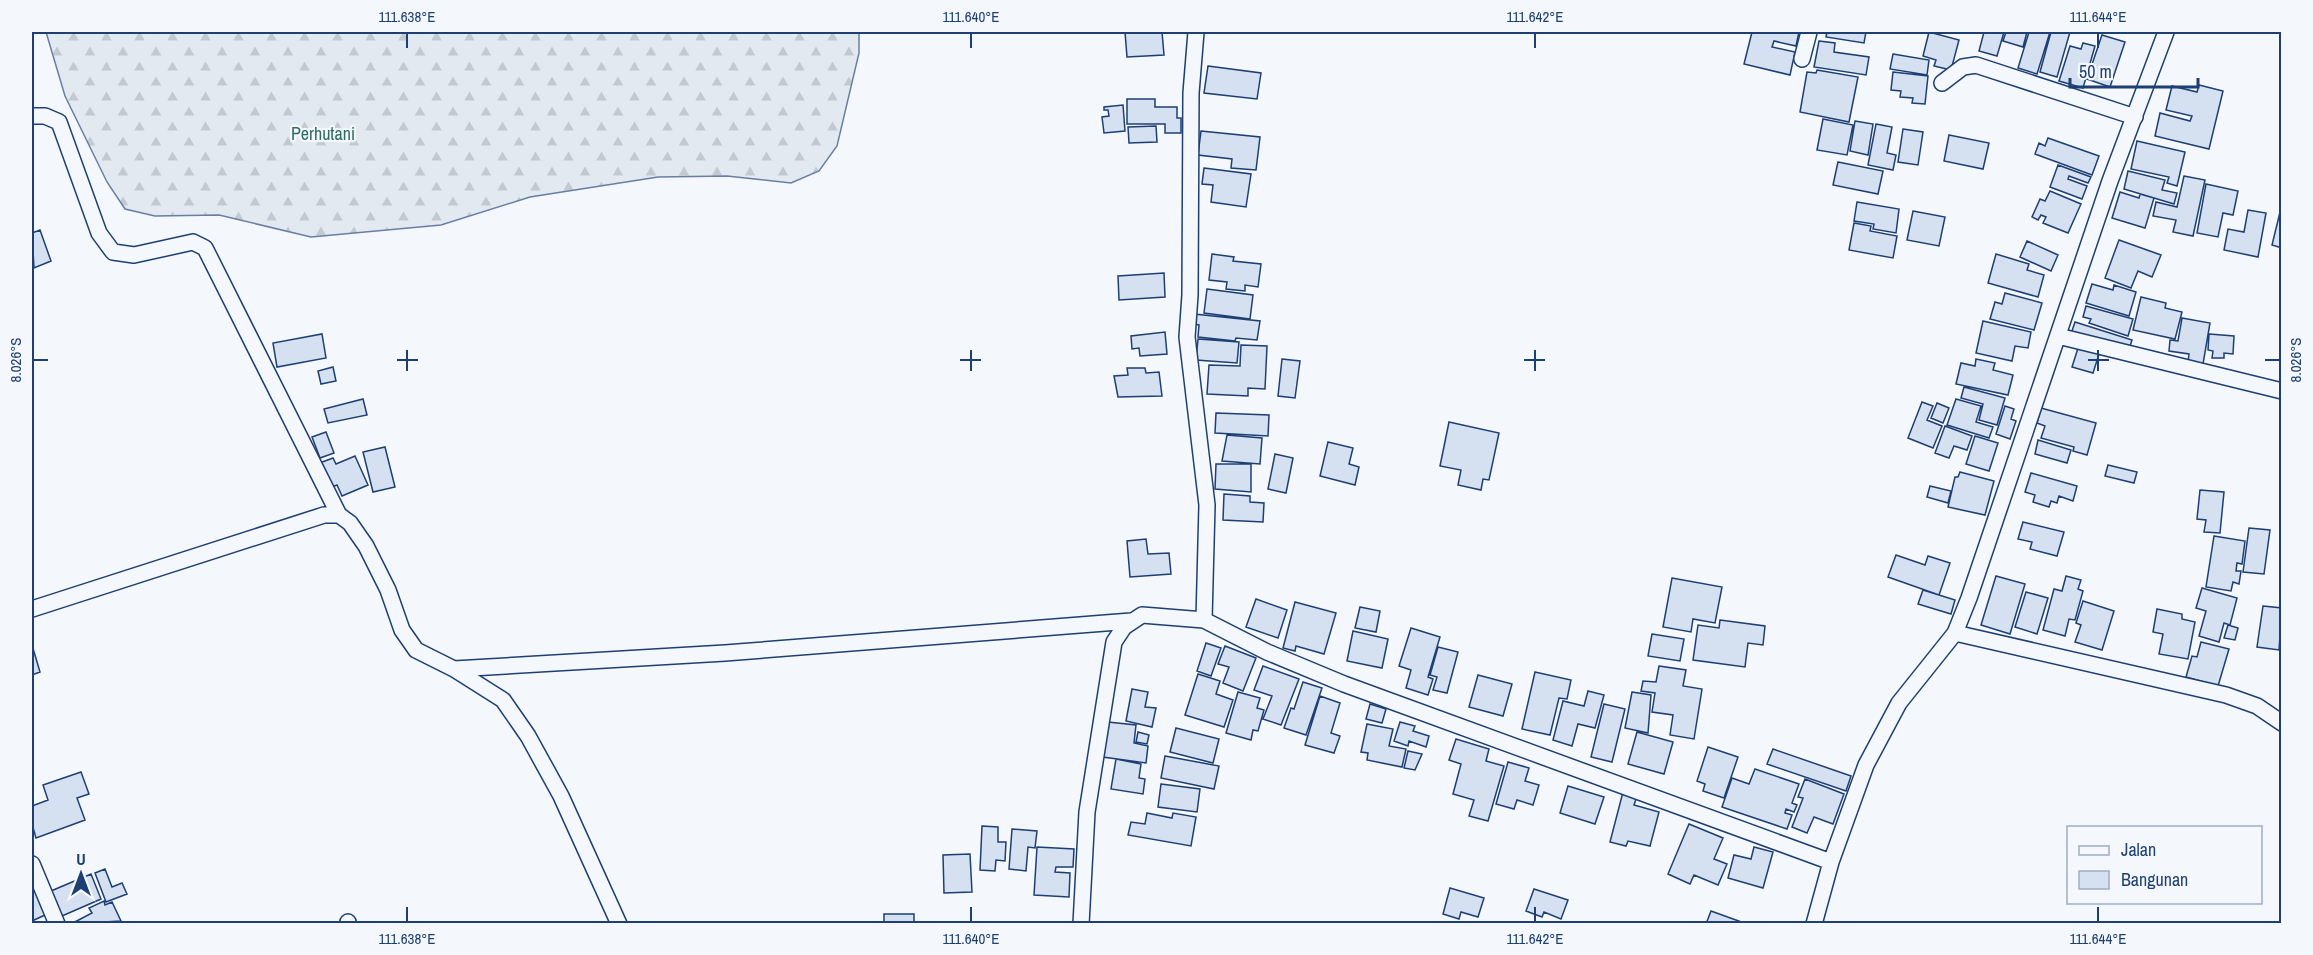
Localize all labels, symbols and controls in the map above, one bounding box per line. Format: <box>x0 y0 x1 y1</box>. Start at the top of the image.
text: 111.638°E <box>379 6 435 27</box>
text: 111.640°E <box>943 6 999 27</box>
text: 111.642°E <box>1507 6 1563 27</box>
text: 111.644°E <box>2070 6 2126 27</box>
scale bar <box>2070 51 2198 89</box>
text: 50 m <box>2079 59 2112 84</box>
park label: Perhutani <box>291 121 355 146</box>
text: 8.026°S <box>5 338 26 383</box>
text: 8.026°S <box>2285 338 2306 383</box>
legend <box>2067 826 2262 904</box>
text: Jalan <box>2121 837 2156 862</box>
north arrow <box>51 844 111 904</box>
text: U <box>76 848 86 870</box>
text: Bangunan <box>2121 867 2188 892</box>
text: 111.638°E <box>379 928 435 949</box>
text: 111.640°E <box>943 928 999 949</box>
text: 111.642°E <box>1507 928 1563 949</box>
text: 111.644°E <box>2070 928 2126 949</box>

